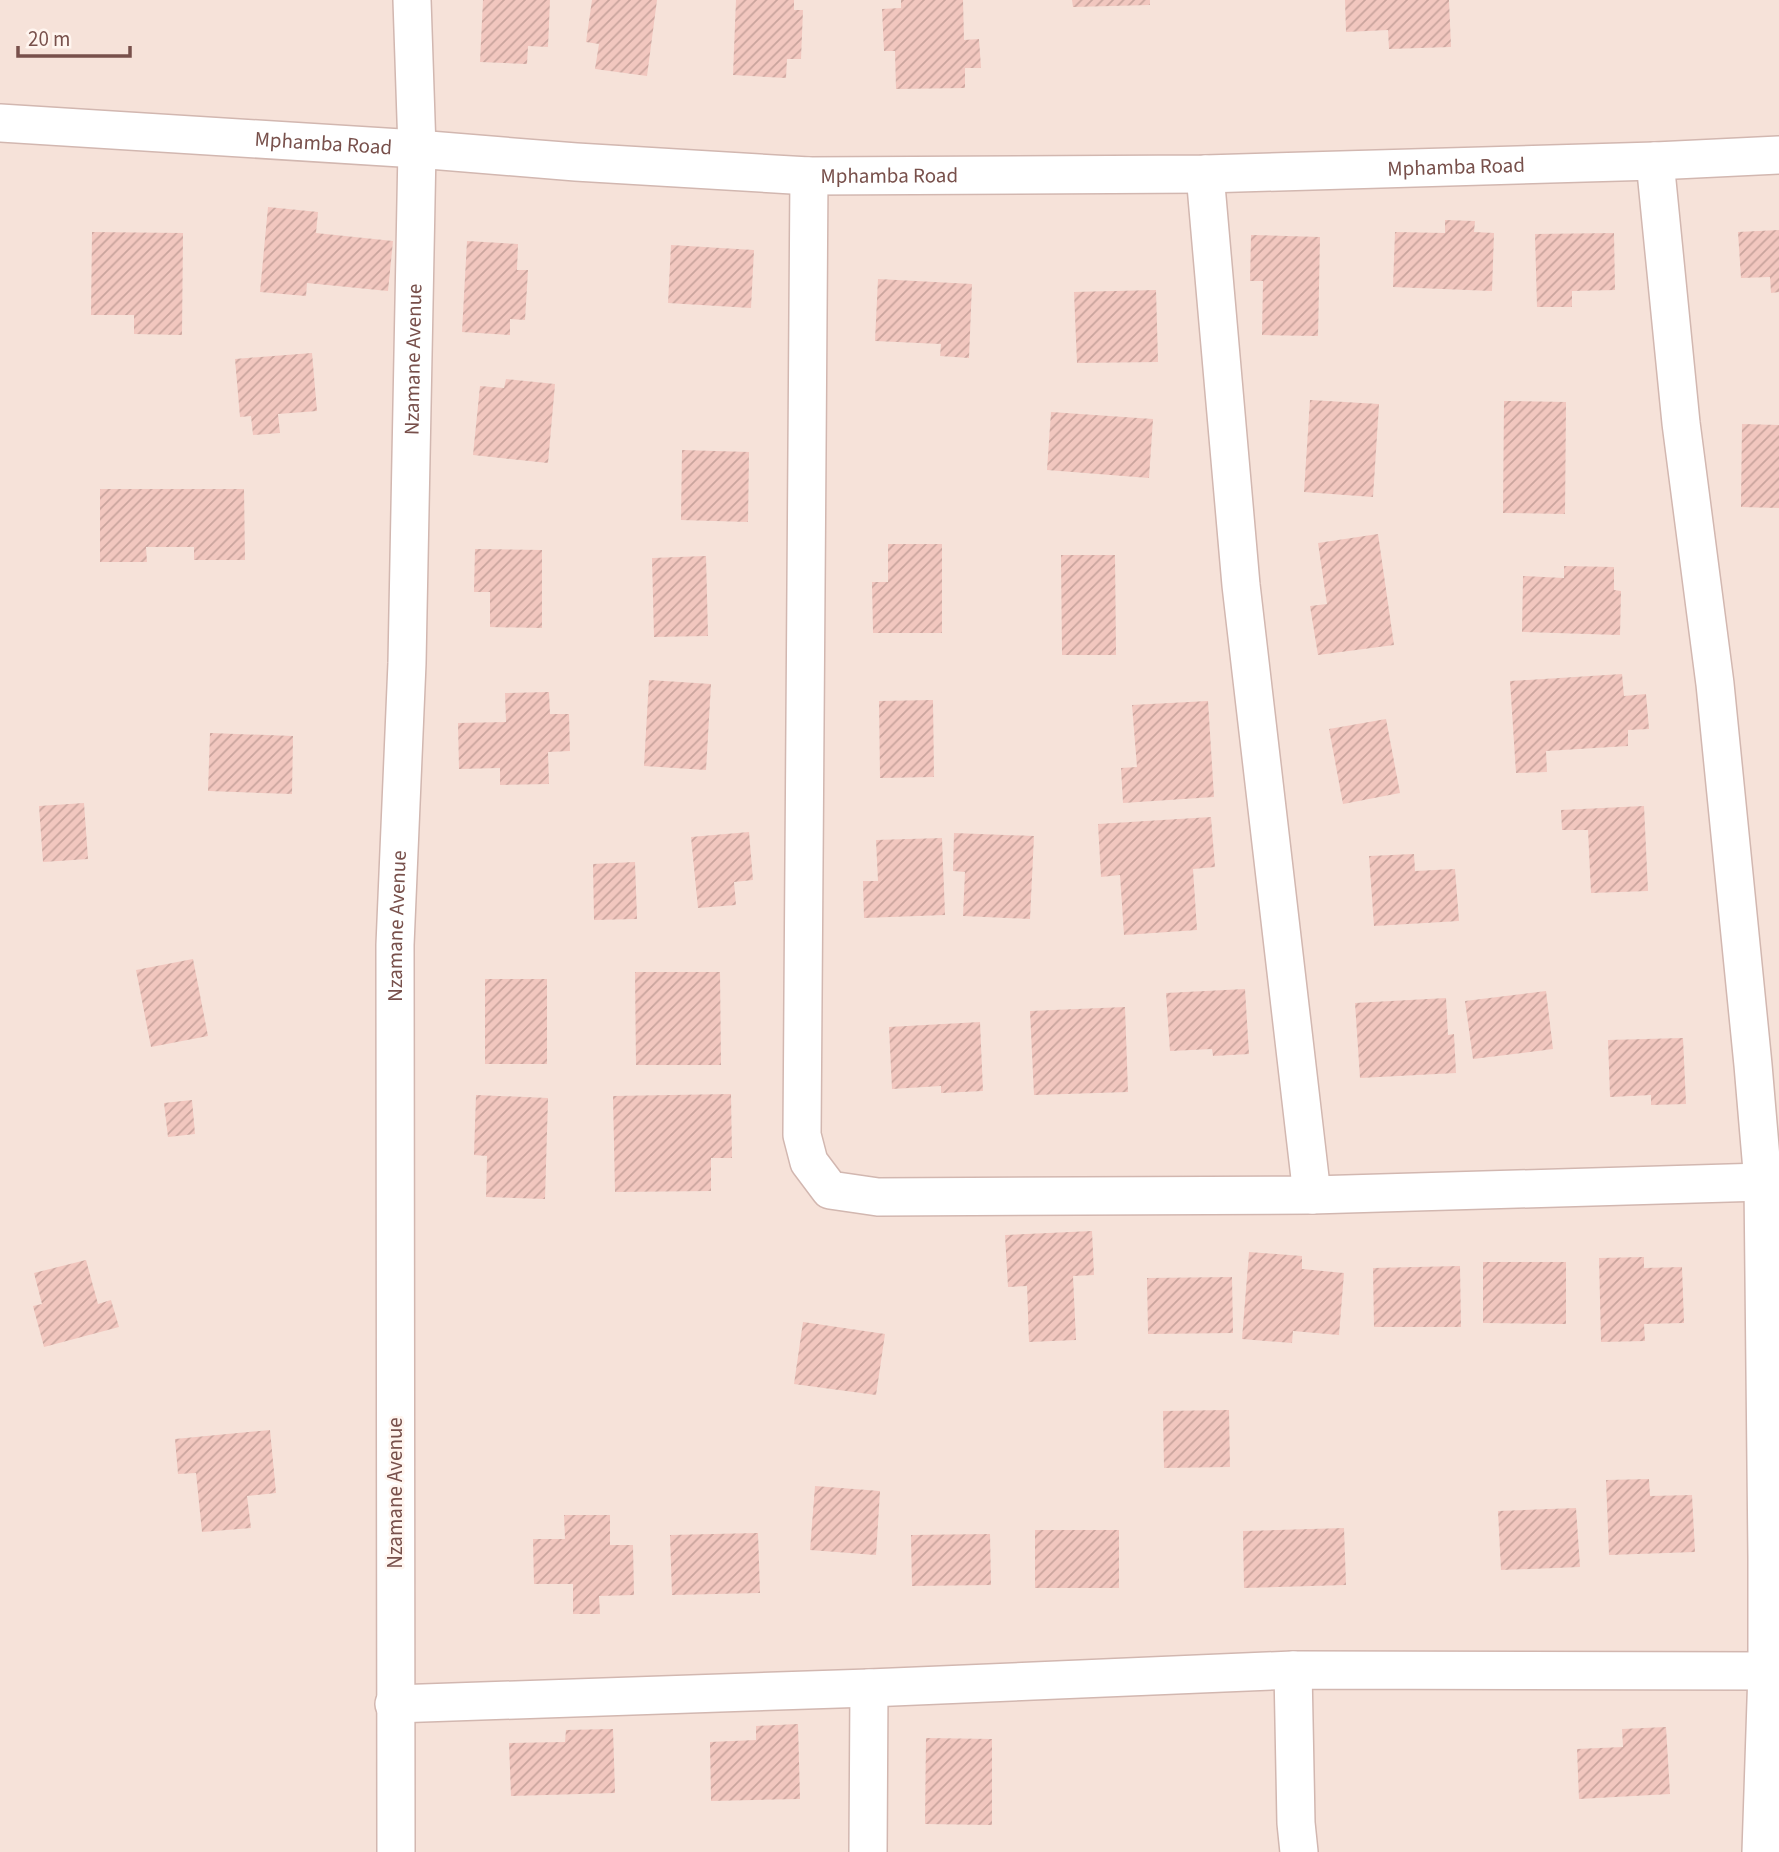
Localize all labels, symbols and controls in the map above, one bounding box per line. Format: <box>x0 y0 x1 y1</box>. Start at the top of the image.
scale bar <box>18 14 130 58</box>
text: 20 m <box>28 24 70 54</box>
street label: Mphamba Road <box>254 124 393 162</box>
street label: Mphamba Road <box>1387 150 1525 184</box>
street label: Mphamba Road <box>820 160 958 191</box>
street label: Nzamane Avenue <box>396 283 429 435</box>
street label: Nzamane Avenue <box>380 850 414 1002</box>
street label: Nzamane Avenue <box>380 1417 410 1569</box>

